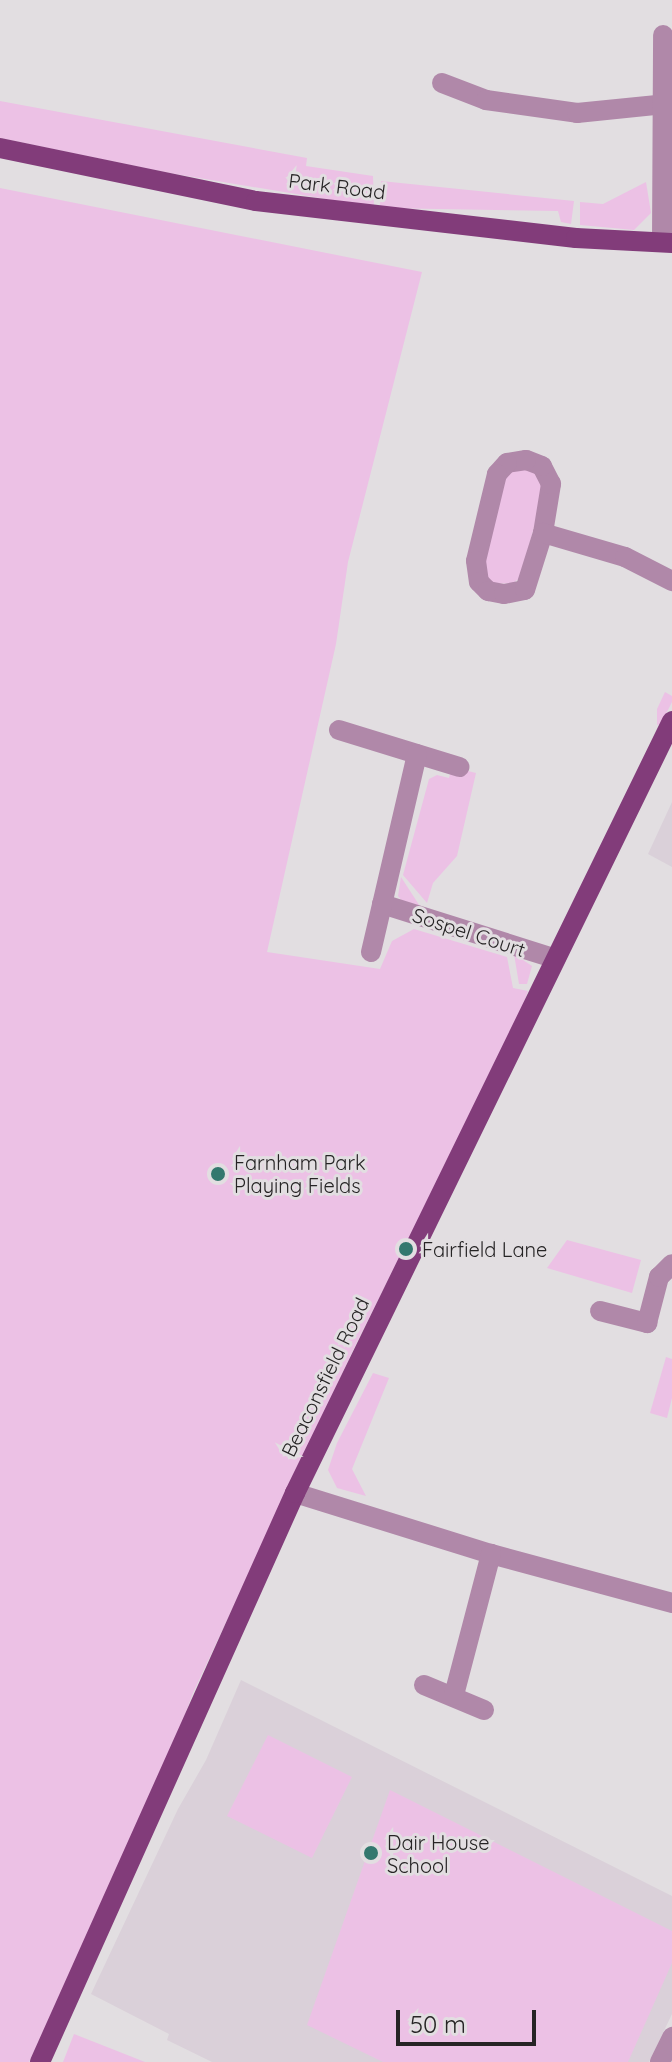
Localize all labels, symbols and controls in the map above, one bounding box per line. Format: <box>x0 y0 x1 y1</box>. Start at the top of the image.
street label: Park Road <box>287 168 387 204</box>
street label: Sospel Court <box>410 902 528 962</box>
place label: Farnham Park Playing Fields <box>234 1150 366 1197</box>
marker: Farnham Park Playing Fields <box>209 1165 227 1183</box>
place label: Fairfield Lane <box>422 1237 547 1261</box>
marker: Fairfield Lane <box>397 1240 415 1258</box>
street label: Beaconsfield Road <box>276 1293 374 1461</box>
place label: Dair House School <box>387 1830 489 1877</box>
marker: Dair House School <box>362 1844 380 1862</box>
scale bar <box>400 1994 540 2044</box>
text: 50 m <box>410 2009 466 2039</box>

